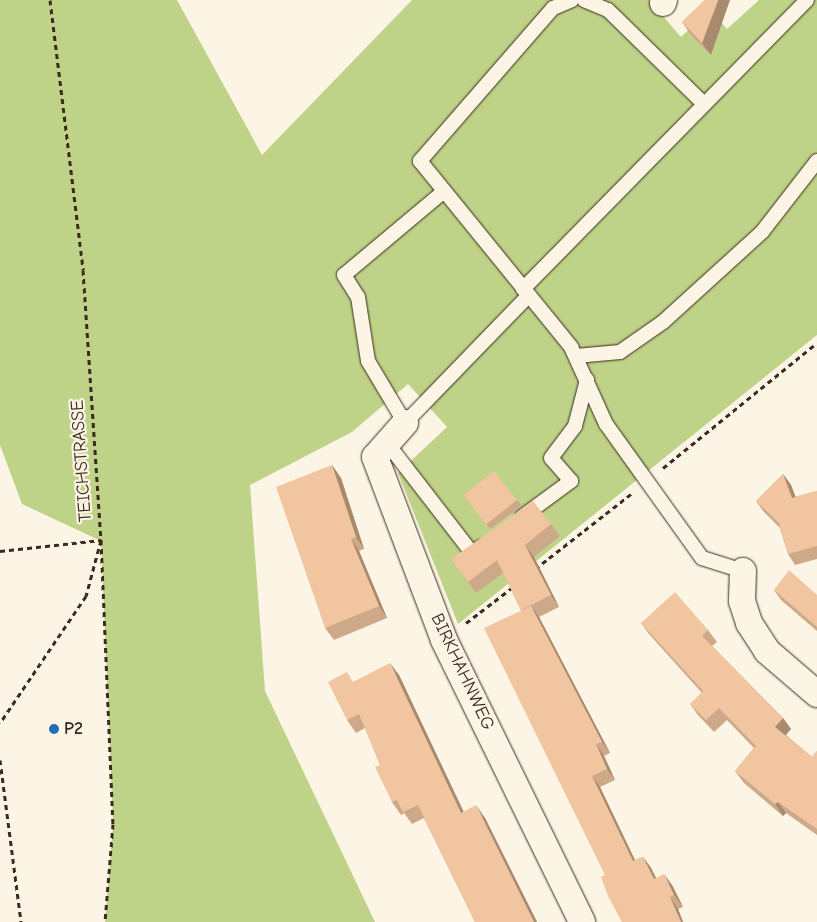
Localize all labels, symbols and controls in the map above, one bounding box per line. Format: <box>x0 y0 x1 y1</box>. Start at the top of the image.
street label: TEICHSTRASSE <box>67 399 97 523</box>
street label: BIRKHAHNWEG <box>425 610 499 734</box>
place label: P2 <box>64 718 83 740</box>
marker: P2 <box>48 723 60 735</box>

